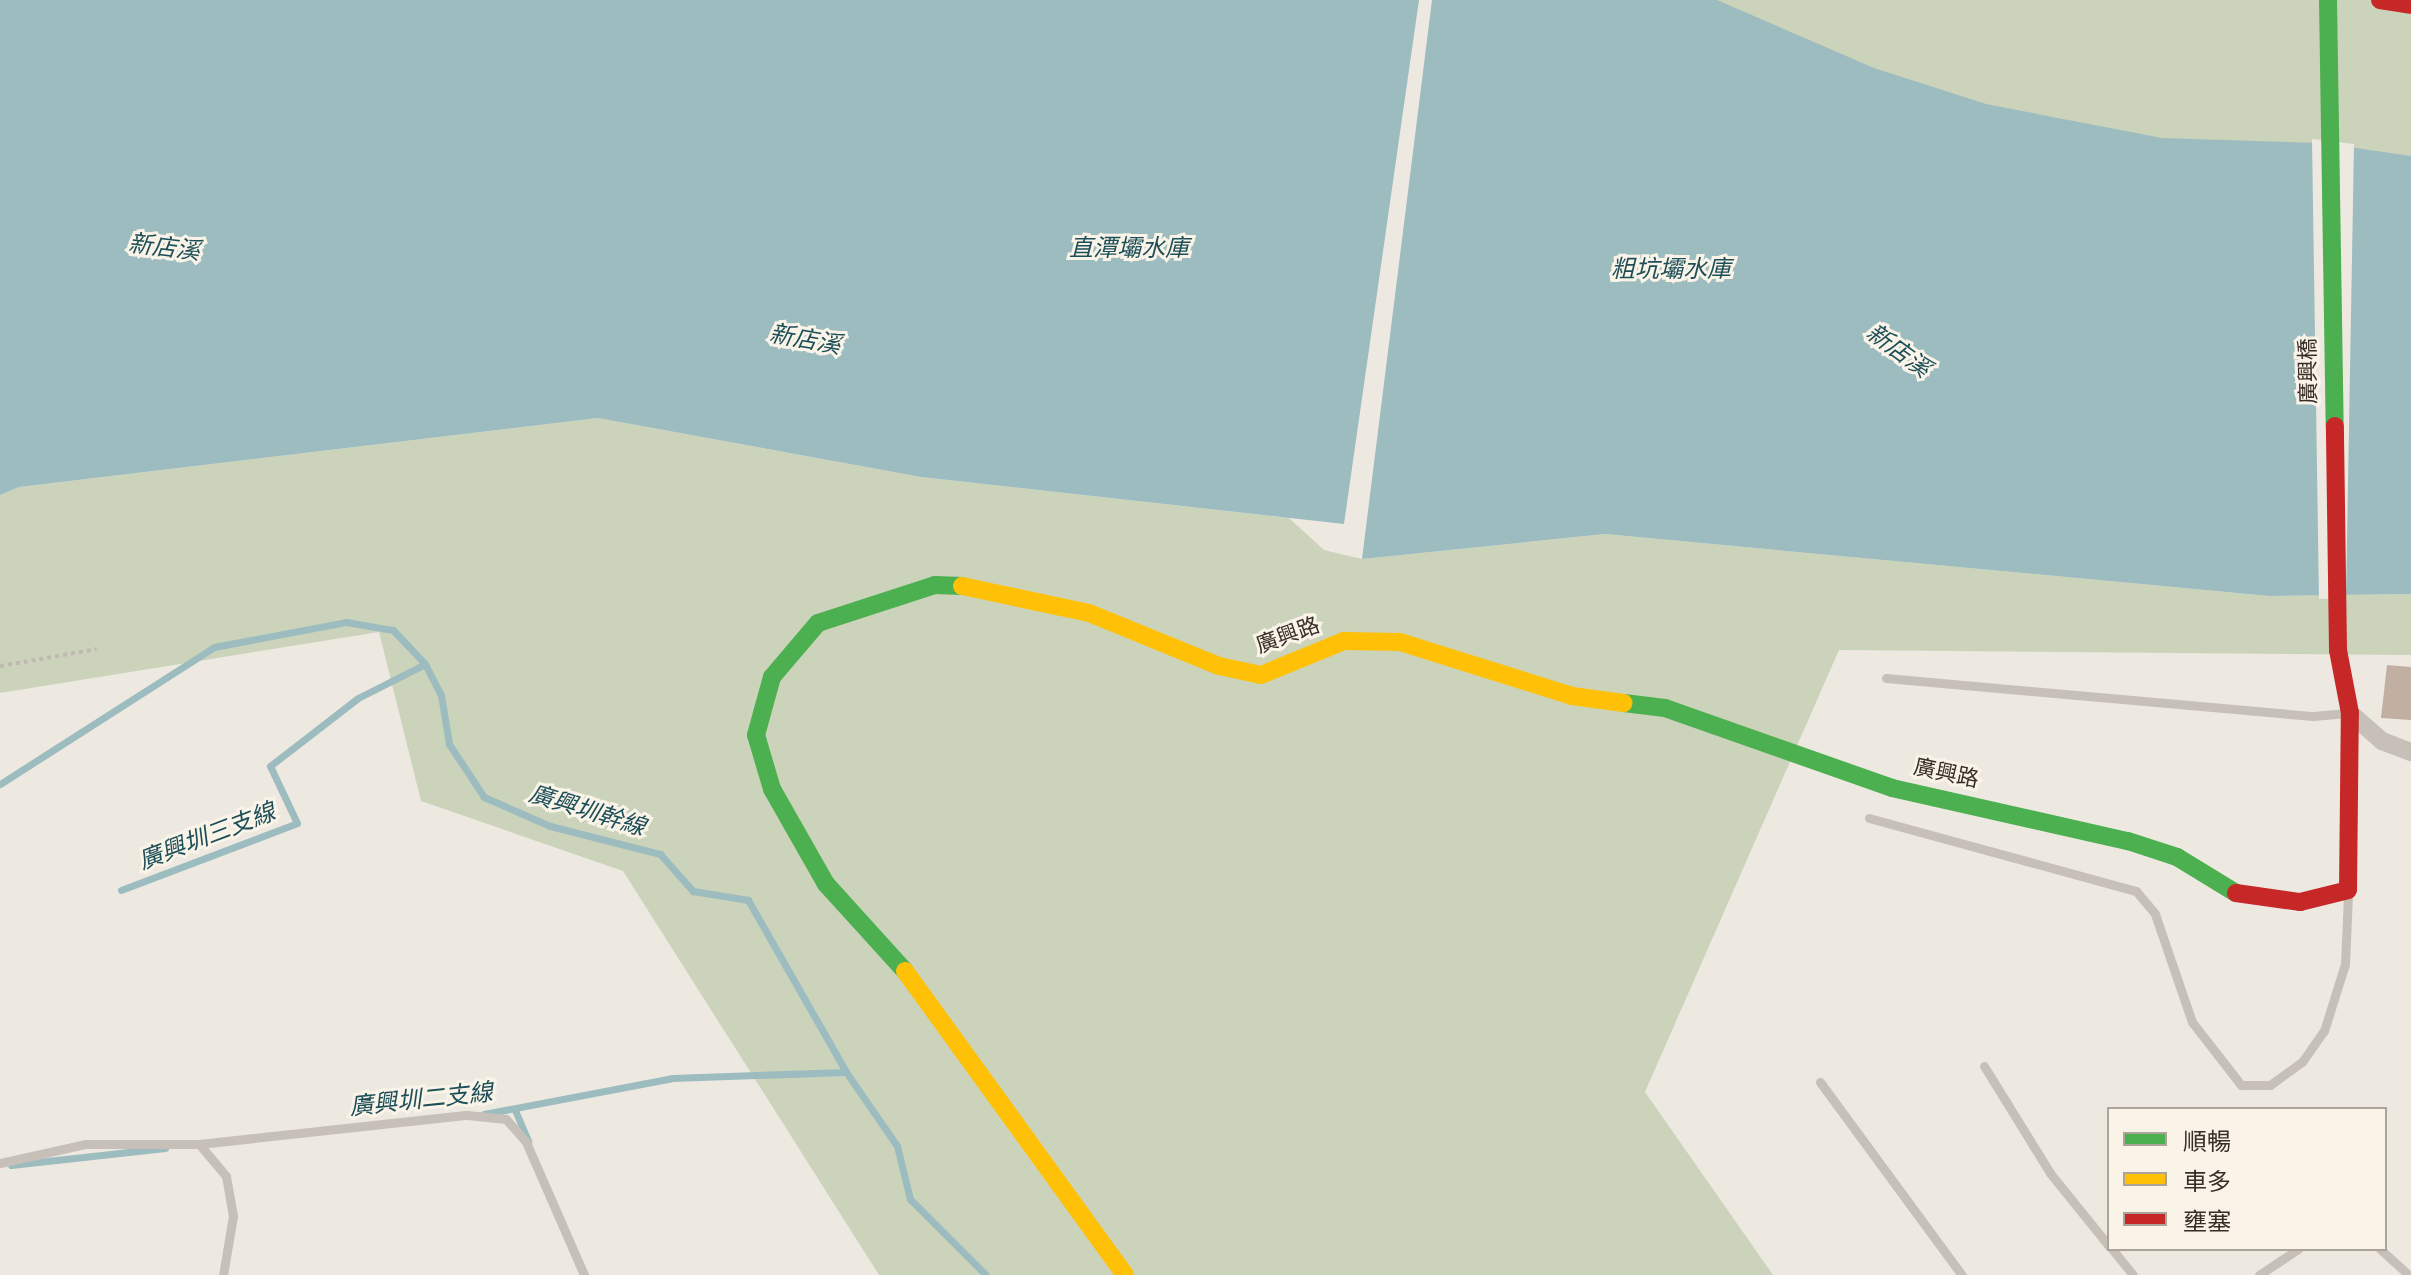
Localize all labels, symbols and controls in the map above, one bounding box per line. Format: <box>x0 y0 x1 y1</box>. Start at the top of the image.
water label: 新店溪 <box>127 229 201 267</box>
water label: 直潭壩水庫 <box>1069 235 1189 263</box>
water label: 粗坑壩水庫 <box>1611 256 1731 284</box>
water label: 新店溪 <box>1860 318 1936 384</box>
water label: 新店溪 <box>767 320 843 360</box>
street label: 廣興橋 <box>2295 338 2323 404</box>
street label: 廣興路 <box>1252 612 1324 660</box>
street label: 廣興路 <box>1911 754 1981 794</box>
water label: 廣興圳幹線 <box>525 780 649 842</box>
water label: 廣興圳三支線 <box>135 798 279 876</box>
water label: 廣興圳二支線 <box>348 1078 494 1122</box>
legend <box>2107 1107 2387 1251</box>
text: 順暢 <box>2183 1128 2231 1157</box>
text: 車多 <box>2183 1168 2231 1197</box>
text: 壅塞 <box>2183 1208 2231 1237</box>

